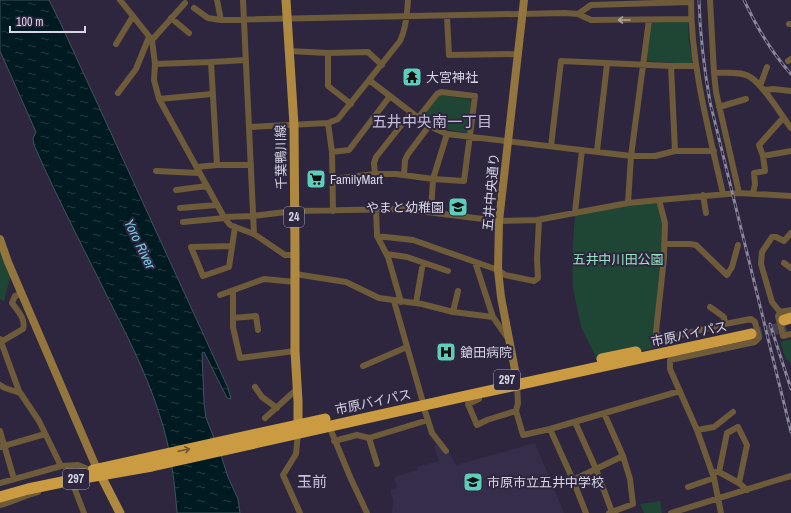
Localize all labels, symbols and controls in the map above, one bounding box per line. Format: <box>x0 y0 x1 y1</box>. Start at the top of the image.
scale bar <box>10 8 85 34</box>
text: 100 m <box>16 14 43 30</box>
one-way arrow <box>618 16 631 24</box>
temple icon: 大宮神社 <box>401 66 423 88</box>
place label: 大宮神社 <box>426 69 478 86</box>
district label: 五井中央南一丁目 <box>372 111 492 132</box>
street label: 千葉鴨川線 <box>272 124 290 190</box>
street label: 五井中央通り <box>479 152 503 232</box>
supermarket icon: FamilyMart <box>305 168 327 190</box>
place label: FamilyMart <box>330 171 383 188</box>
school or university icon: やまと幼稚園 <box>447 196 469 218</box>
place label: やまと幼稚園 <box>366 199 444 216</box>
road number: 24 <box>284 207 304 227</box>
water label: Yoro River <box>120 216 160 273</box>
park label: 五井中川田公園 <box>572 251 664 268</box>
street label: 市原バイパス <box>649 318 729 350</box>
hospital icon: 鎗田病院 <box>435 341 457 363</box>
place label: 鎗田病院 <box>460 344 512 361</box>
road number: 297 <box>494 370 520 390</box>
street label: 市原バイパス <box>333 386 413 418</box>
one-way arrow <box>178 445 191 453</box>
road number: 297 <box>63 469 89 489</box>
district label: 玉前 <box>297 471 327 492</box>
school or university icon: 市原市立五井中学校 <box>462 471 484 493</box>
place label: 市原市立五井中学校 <box>487 474 604 491</box>

